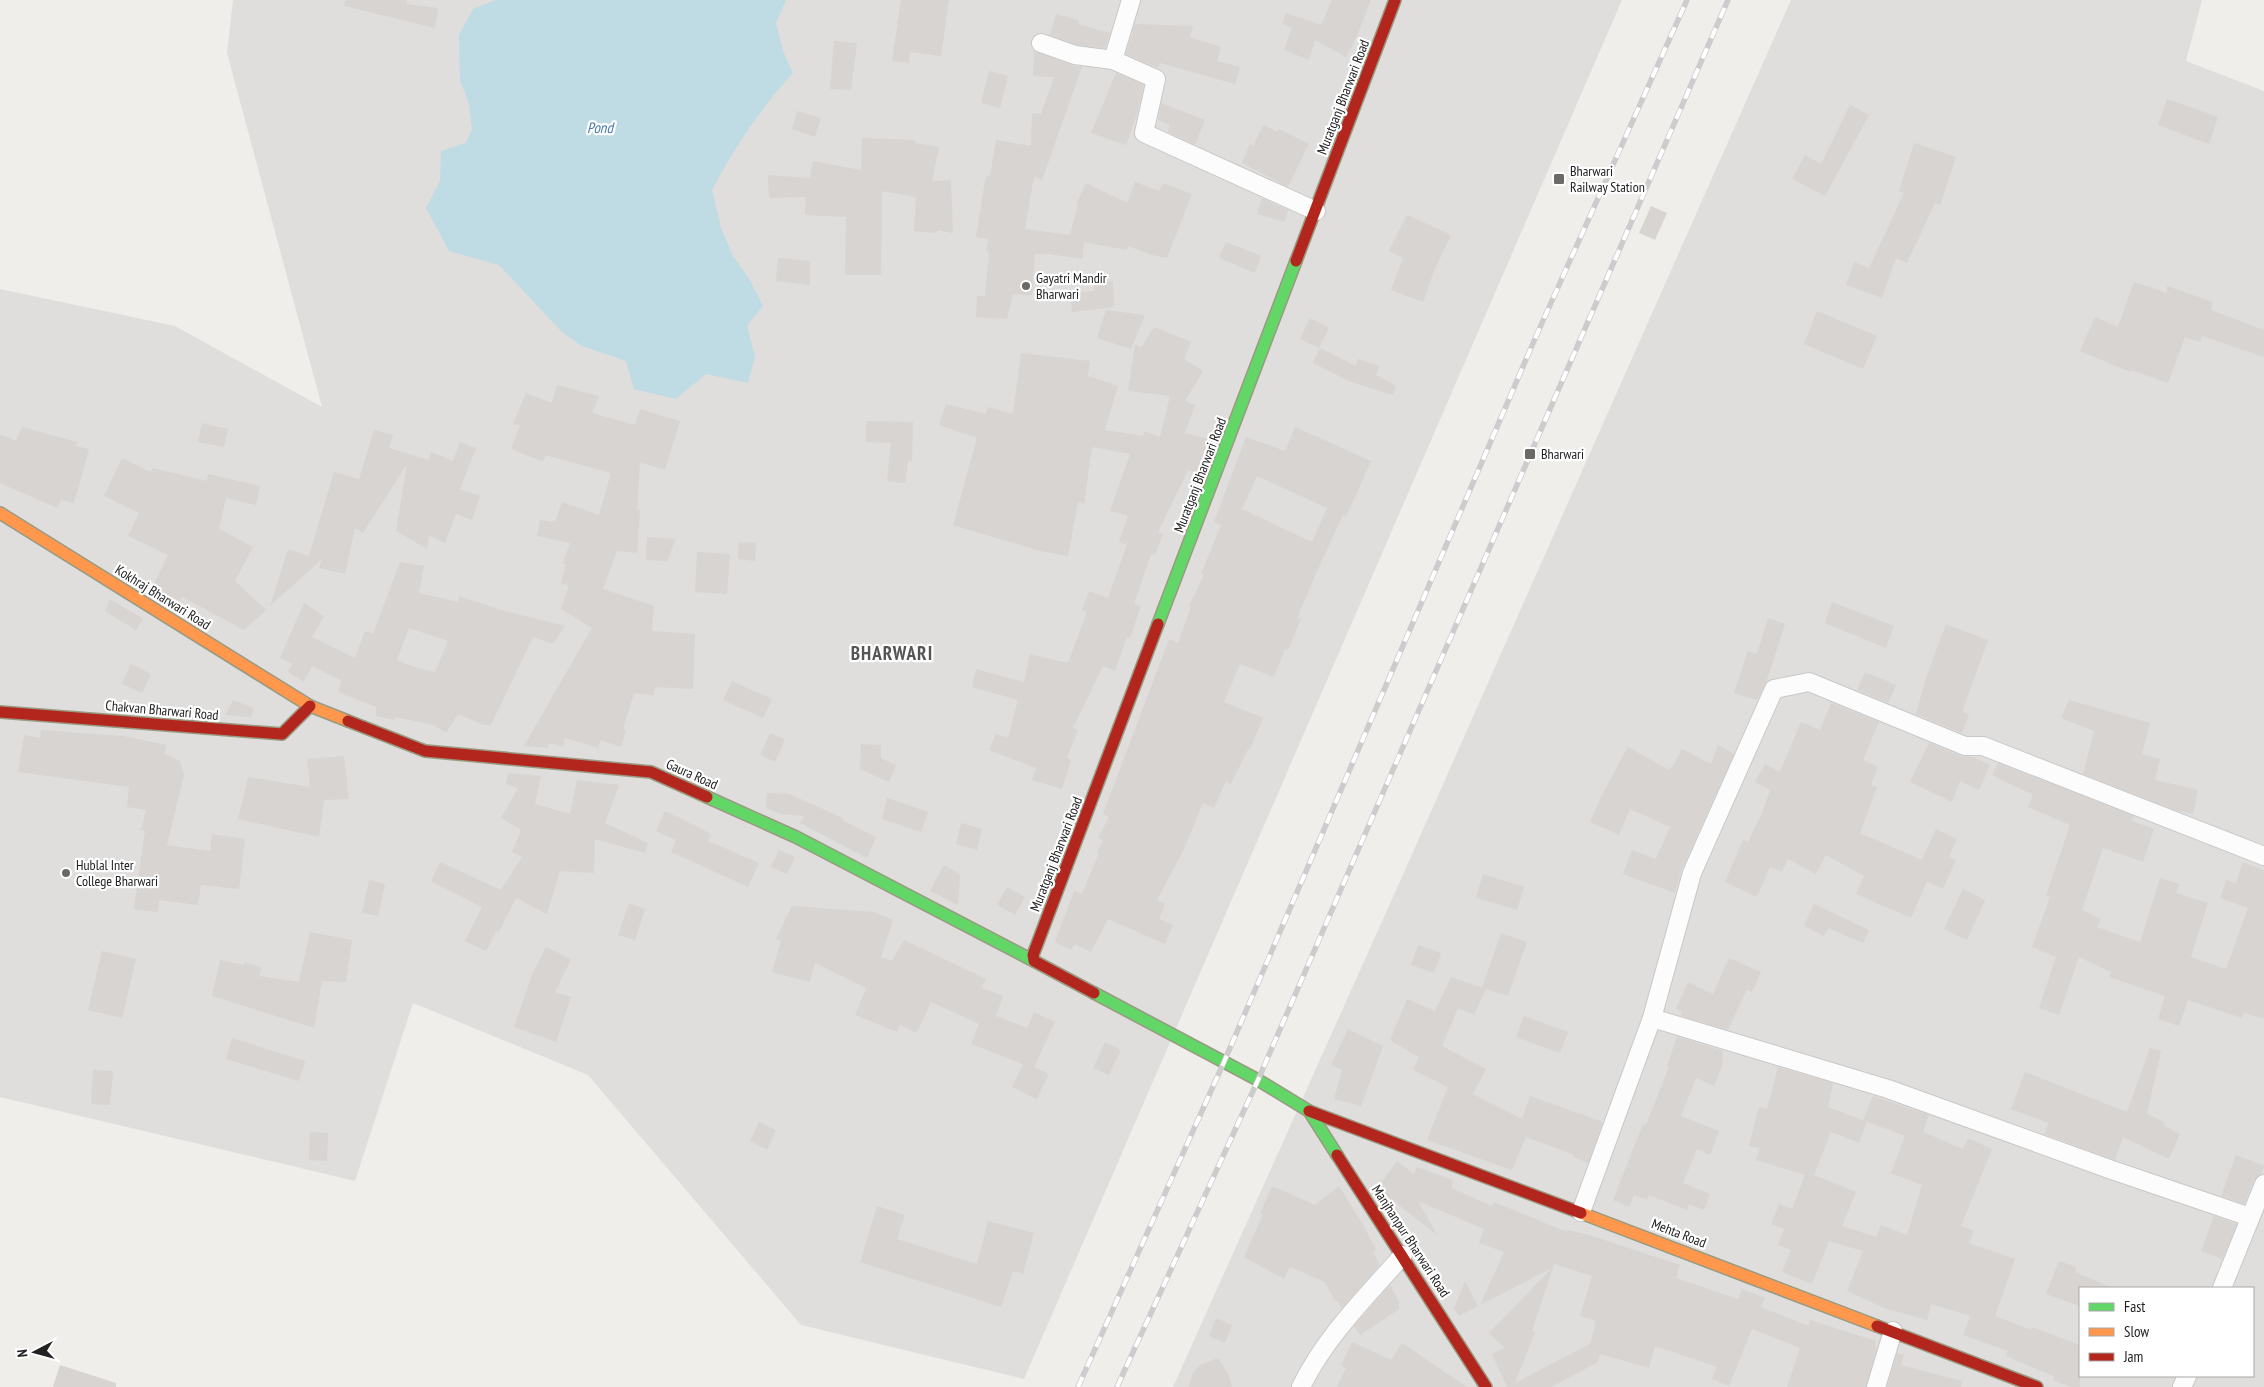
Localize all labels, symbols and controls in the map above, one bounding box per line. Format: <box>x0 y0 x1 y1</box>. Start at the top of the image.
street label: Muratganj Bharwari Road <box>1313 37 1373 157</box>
water label: Pond <box>587 118 615 137</box>
place label: Bharwari Railway Station <box>1570 162 1645 196</box>
marker: Bharwari Railway Station <box>1552 172 1566 186</box>
place label: Gayatri Mandir Bharwari <box>1036 269 1107 303</box>
marker: Gayatri Mandir Bharwari <box>1020 280 1032 292</box>
street label: Muratganj Bharwari Road <box>1170 415 1230 535</box>
place label: Bharwari <box>1541 445 1584 463</box>
marker: Bharwari <box>1523 447 1537 461</box>
street label: Kokhraj Bharwari Road <box>112 560 214 634</box>
district label: BHARWARI <box>851 641 933 665</box>
street label: Chakvan Bharwari Road <box>105 696 219 724</box>
street label: Gaura Road <box>663 755 721 793</box>
street label: Muratganj Bharwari Road <box>1026 794 1086 914</box>
place label: Hublal Inter College Bharwari <box>76 856 158 890</box>
marker: Hublal Inter College Bharwari <box>60 867 72 879</box>
street label: Manjhanpur Bharwari Road <box>1368 1181 1454 1301</box>
street label: Mehta Road <box>1649 1214 1709 1252</box>
legend <box>2079 1287 2254 1377</box>
text: Fast <box>2124 1297 2145 1316</box>
text: Slow <box>2124 1322 2149 1341</box>
north arrow <box>10 1327 60 1377</box>
text: Jam <box>2123 1347 2143 1366</box>
text: N <box>13 1349 31 1358</box>

